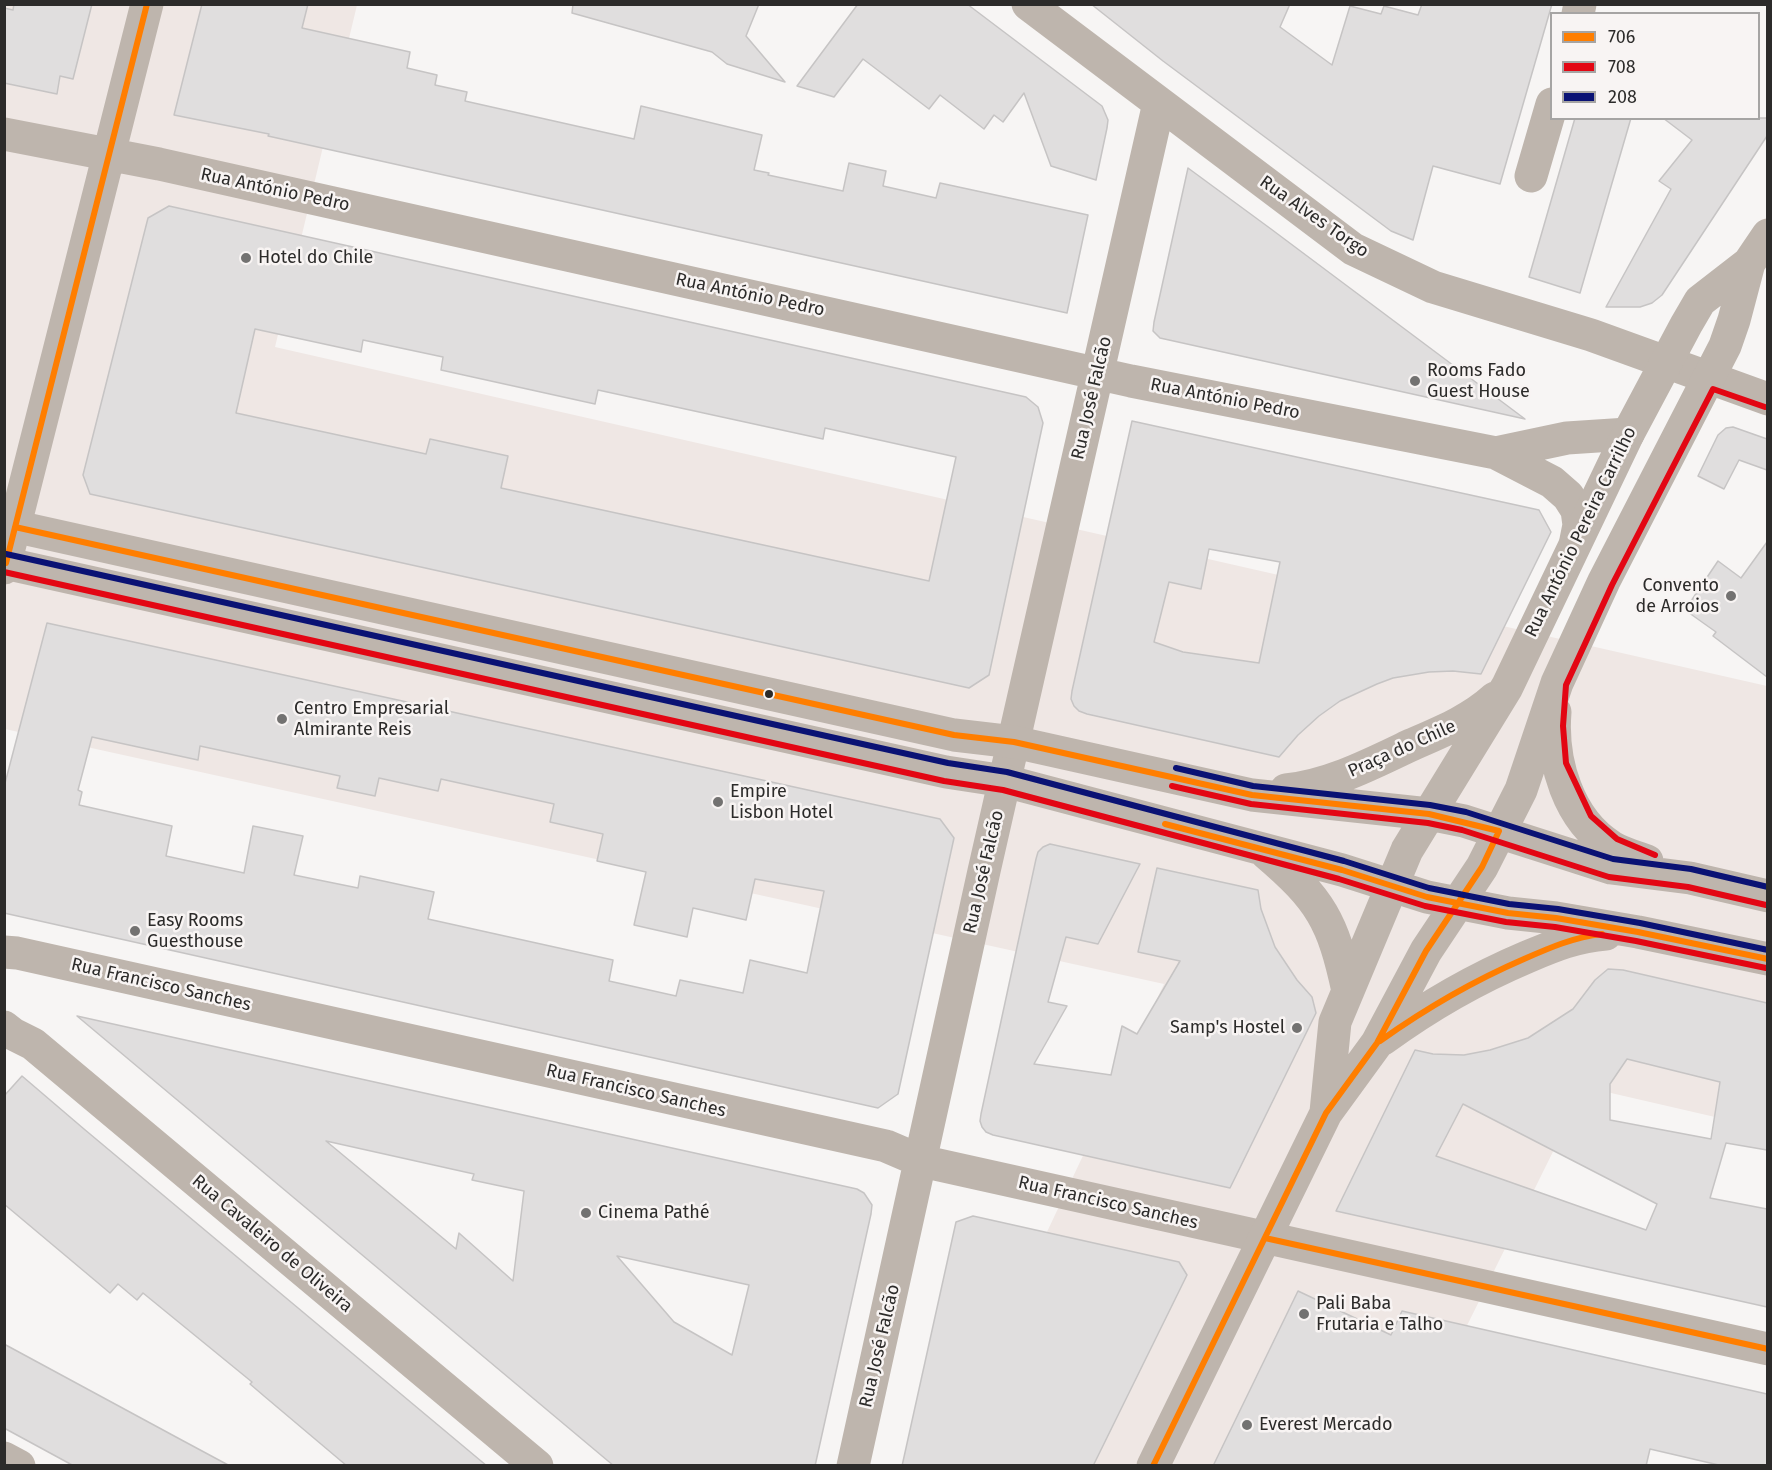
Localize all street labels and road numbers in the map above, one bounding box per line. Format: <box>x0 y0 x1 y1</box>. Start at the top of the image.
street label: Rua António Pedro <box>198 164 352 216</box>
street label: Rua Alves Torgo <box>1255 171 1373 263</box>
street label: Rua António Pedro <box>673 269 827 321</box>
street label: Rua José Falcão <box>1067 334 1117 462</box>
street label: Rua António Pedro <box>1148 374 1302 424</box>
street label: Rua António Pereira Carrilho <box>1521 423 1641 641</box>
street label: Praça do Chile <box>1345 716 1459 782</box>
street label: Rua José Falcão <box>959 808 1009 936</box>
street label: Rua Francisco Sanches <box>69 954 253 1016</box>
street label: Rua Francisco Sanches <box>544 1060 728 1122</box>
street label: Rua Cavaleiro de Oliveira <box>187 1170 357 1318</box>
street label: Rua Francisco Sanches <box>1016 1172 1200 1234</box>
street label: Rua José Falcão <box>855 1282 905 1410</box>

